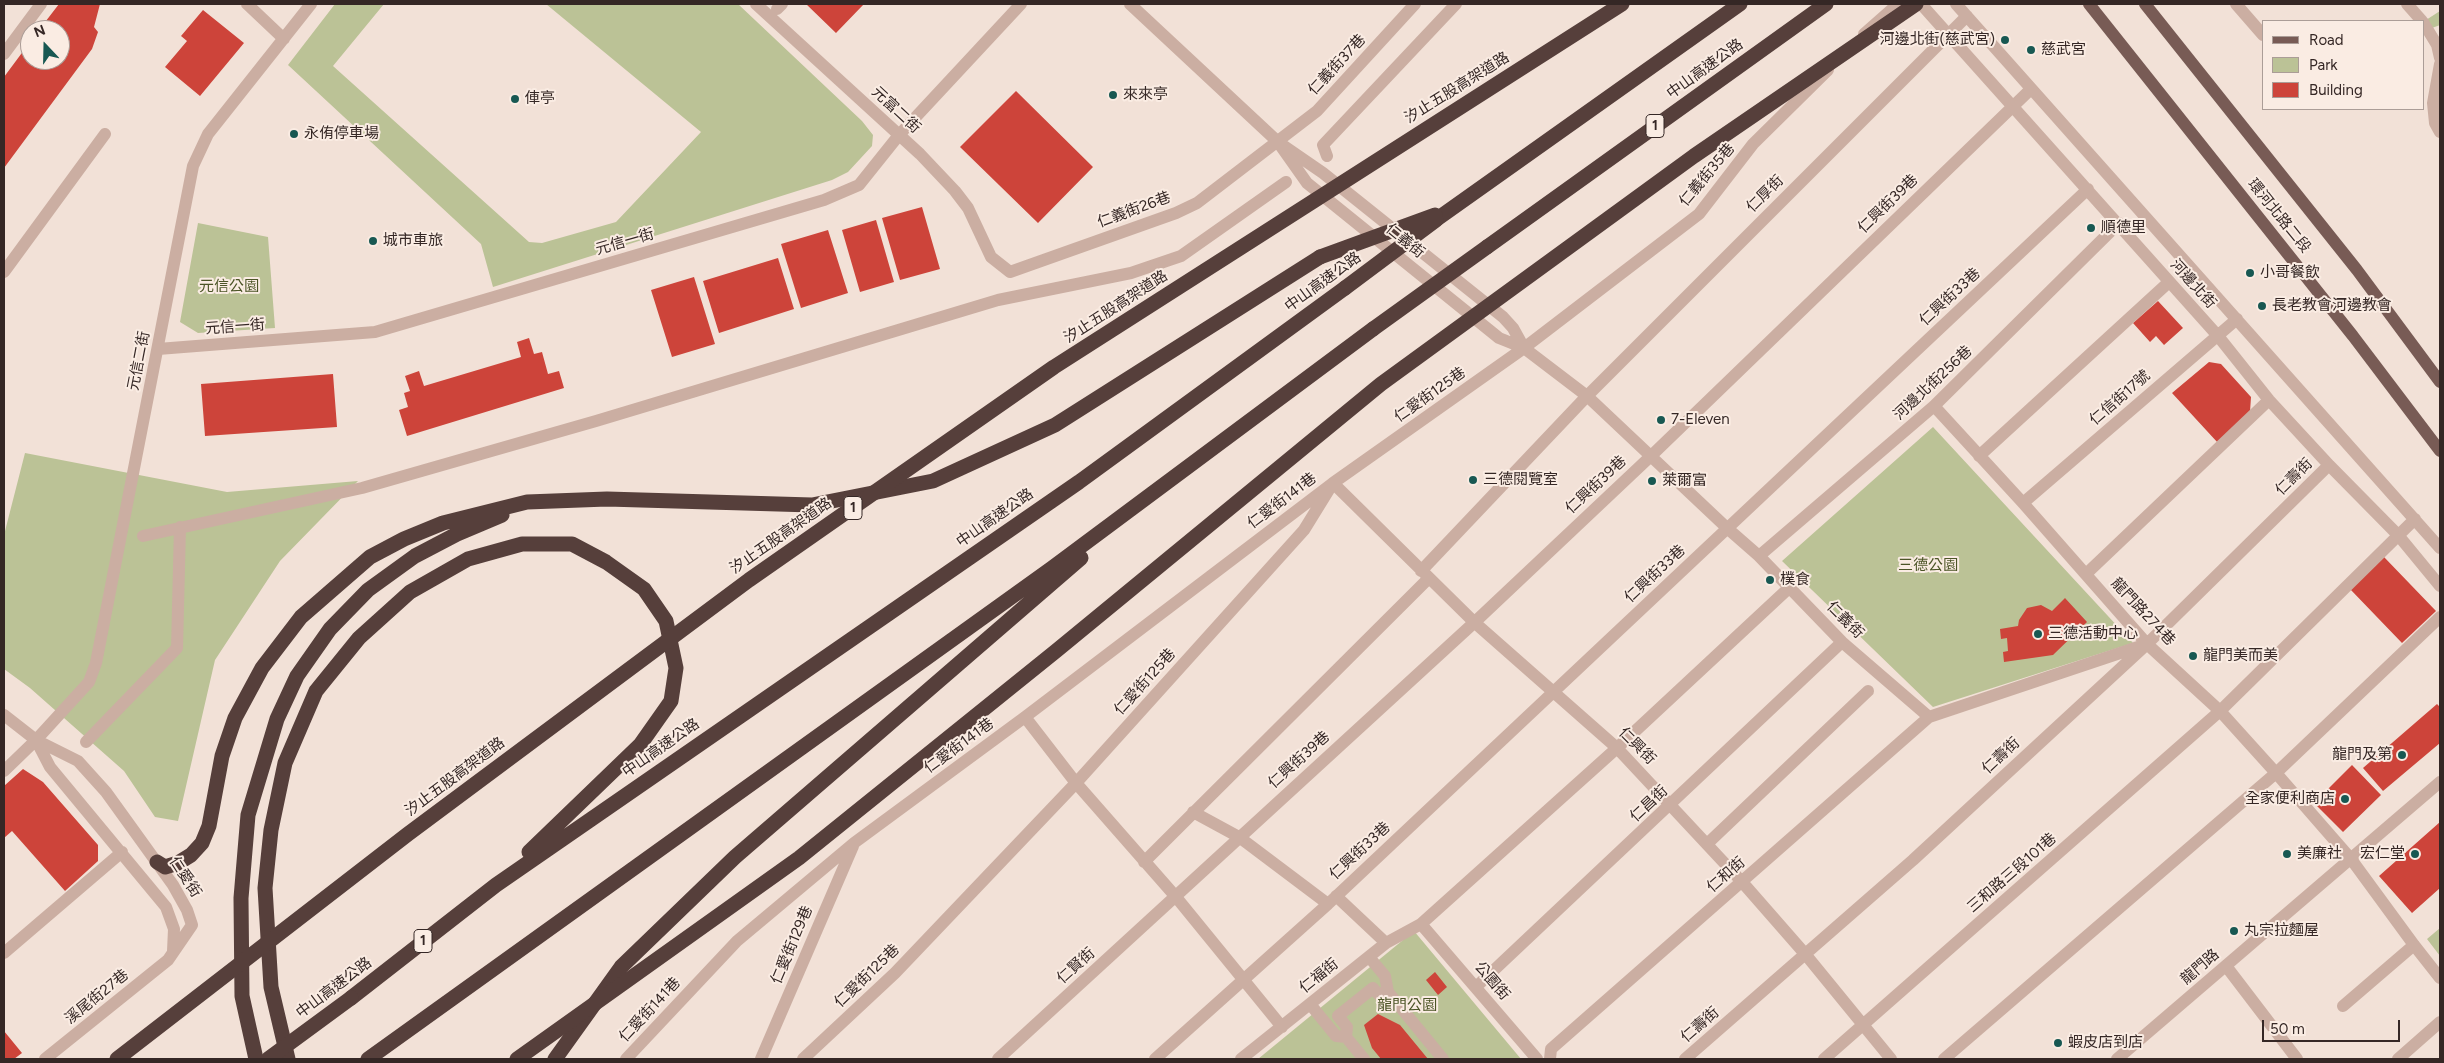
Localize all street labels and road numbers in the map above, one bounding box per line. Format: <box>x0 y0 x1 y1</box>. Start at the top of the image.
street label: 仁義街37巷 <box>1304 31 1370 99</box>
street label: 中山高速公路 <box>1663 35 1747 103</box>
street label: 汐止五股高架道路 <box>1401 49 1513 127</box>
street label: 元富二街 <box>868 83 924 137</box>
road number: 1 <box>1646 114 1664 138</box>
street label: 仁義街35巷 <box>1675 140 1739 210</box>
street label: 仁興街39巷 <box>1854 171 1922 237</box>
street label: 仁厚街 <box>1743 172 1787 216</box>
street label: 環河北路二段 <box>2244 175 2314 257</box>
street label: 仁義街26巷 <box>1095 188 1173 232</box>
street label: 仁義街 <box>1382 220 1428 262</box>
street label: 元信一街 <box>594 225 656 259</box>
street label: 中山高速公路 <box>1281 248 1365 316</box>
street label: 河邊北街 <box>2166 256 2220 312</box>
street label: 仁興街33巷 <box>1916 264 1984 330</box>
street label: 汐止五股高架道路 <box>1061 267 1171 347</box>
street label: 元信一街 <box>204 316 266 338</box>
street label: 元信二街 <box>124 330 154 392</box>
street label: 河邊北街256巷 <box>1890 342 1976 424</box>
street label: 仁愛街125巷 <box>1391 364 1469 426</box>
street label: 仁信街17號 <box>2086 367 2154 429</box>
street label: 仁興街39巷 <box>1562 452 1630 518</box>
street label: 仁壽街 <box>2272 455 2316 499</box>
street label: 仁愛街141巷 <box>1244 469 1320 533</box>
street label: 中山高速公路 <box>953 485 1037 551</box>
street label: 汐止五股高架道路 <box>727 494 835 578</box>
road number: 1 <box>844 496 862 520</box>
street label: 仁興街33巷 <box>1621 541 1689 607</box>
street label: 龍門路274巷 <box>2107 575 2179 649</box>
street label: 仁義街 <box>1823 598 1867 642</box>
street label: 仁愛街125巷 <box>1110 645 1180 719</box>
street label: 中山高速公路 <box>619 715 703 781</box>
street label: 仁愛街141巷 <box>921 715 997 777</box>
street label: 仁興街 <box>1615 724 1659 768</box>
street label: 仁興街39巷 <box>1264 728 1334 792</box>
street label: 汐止五股高架道路 <box>402 734 508 820</box>
street label: 仁壽街 <box>1978 734 2024 778</box>
street label: 仁昌街 <box>1626 782 1672 826</box>
street label: 仁興街33巷 <box>1326 818 1394 884</box>
street label: 三和路三段101巷 <box>1964 829 2060 917</box>
street label: 仁愛街 <box>165 853 205 901</box>
street label: 仁和街 <box>1703 853 1749 897</box>
street label: 仁愛街129巷 <box>767 903 817 987</box>
road number: 1 <box>414 929 432 952</box>
street label: 仁愛街125巷 <box>831 941 903 1011</box>
street label: 仁賢街 <box>1053 944 1099 988</box>
street label: 龍門路 <box>2177 945 2223 989</box>
street label: 中山高速公路 <box>293 954 375 1022</box>
street label: 仁福街 <box>1296 955 1342 997</box>
street label: 公園街 <box>1470 958 1514 1004</box>
street label: 溪尾街27巷 <box>62 966 132 1028</box>
street label: 仁愛街141巷 <box>616 974 684 1046</box>
street label: 仁壽街 <box>1677 1003 1723 1047</box>

